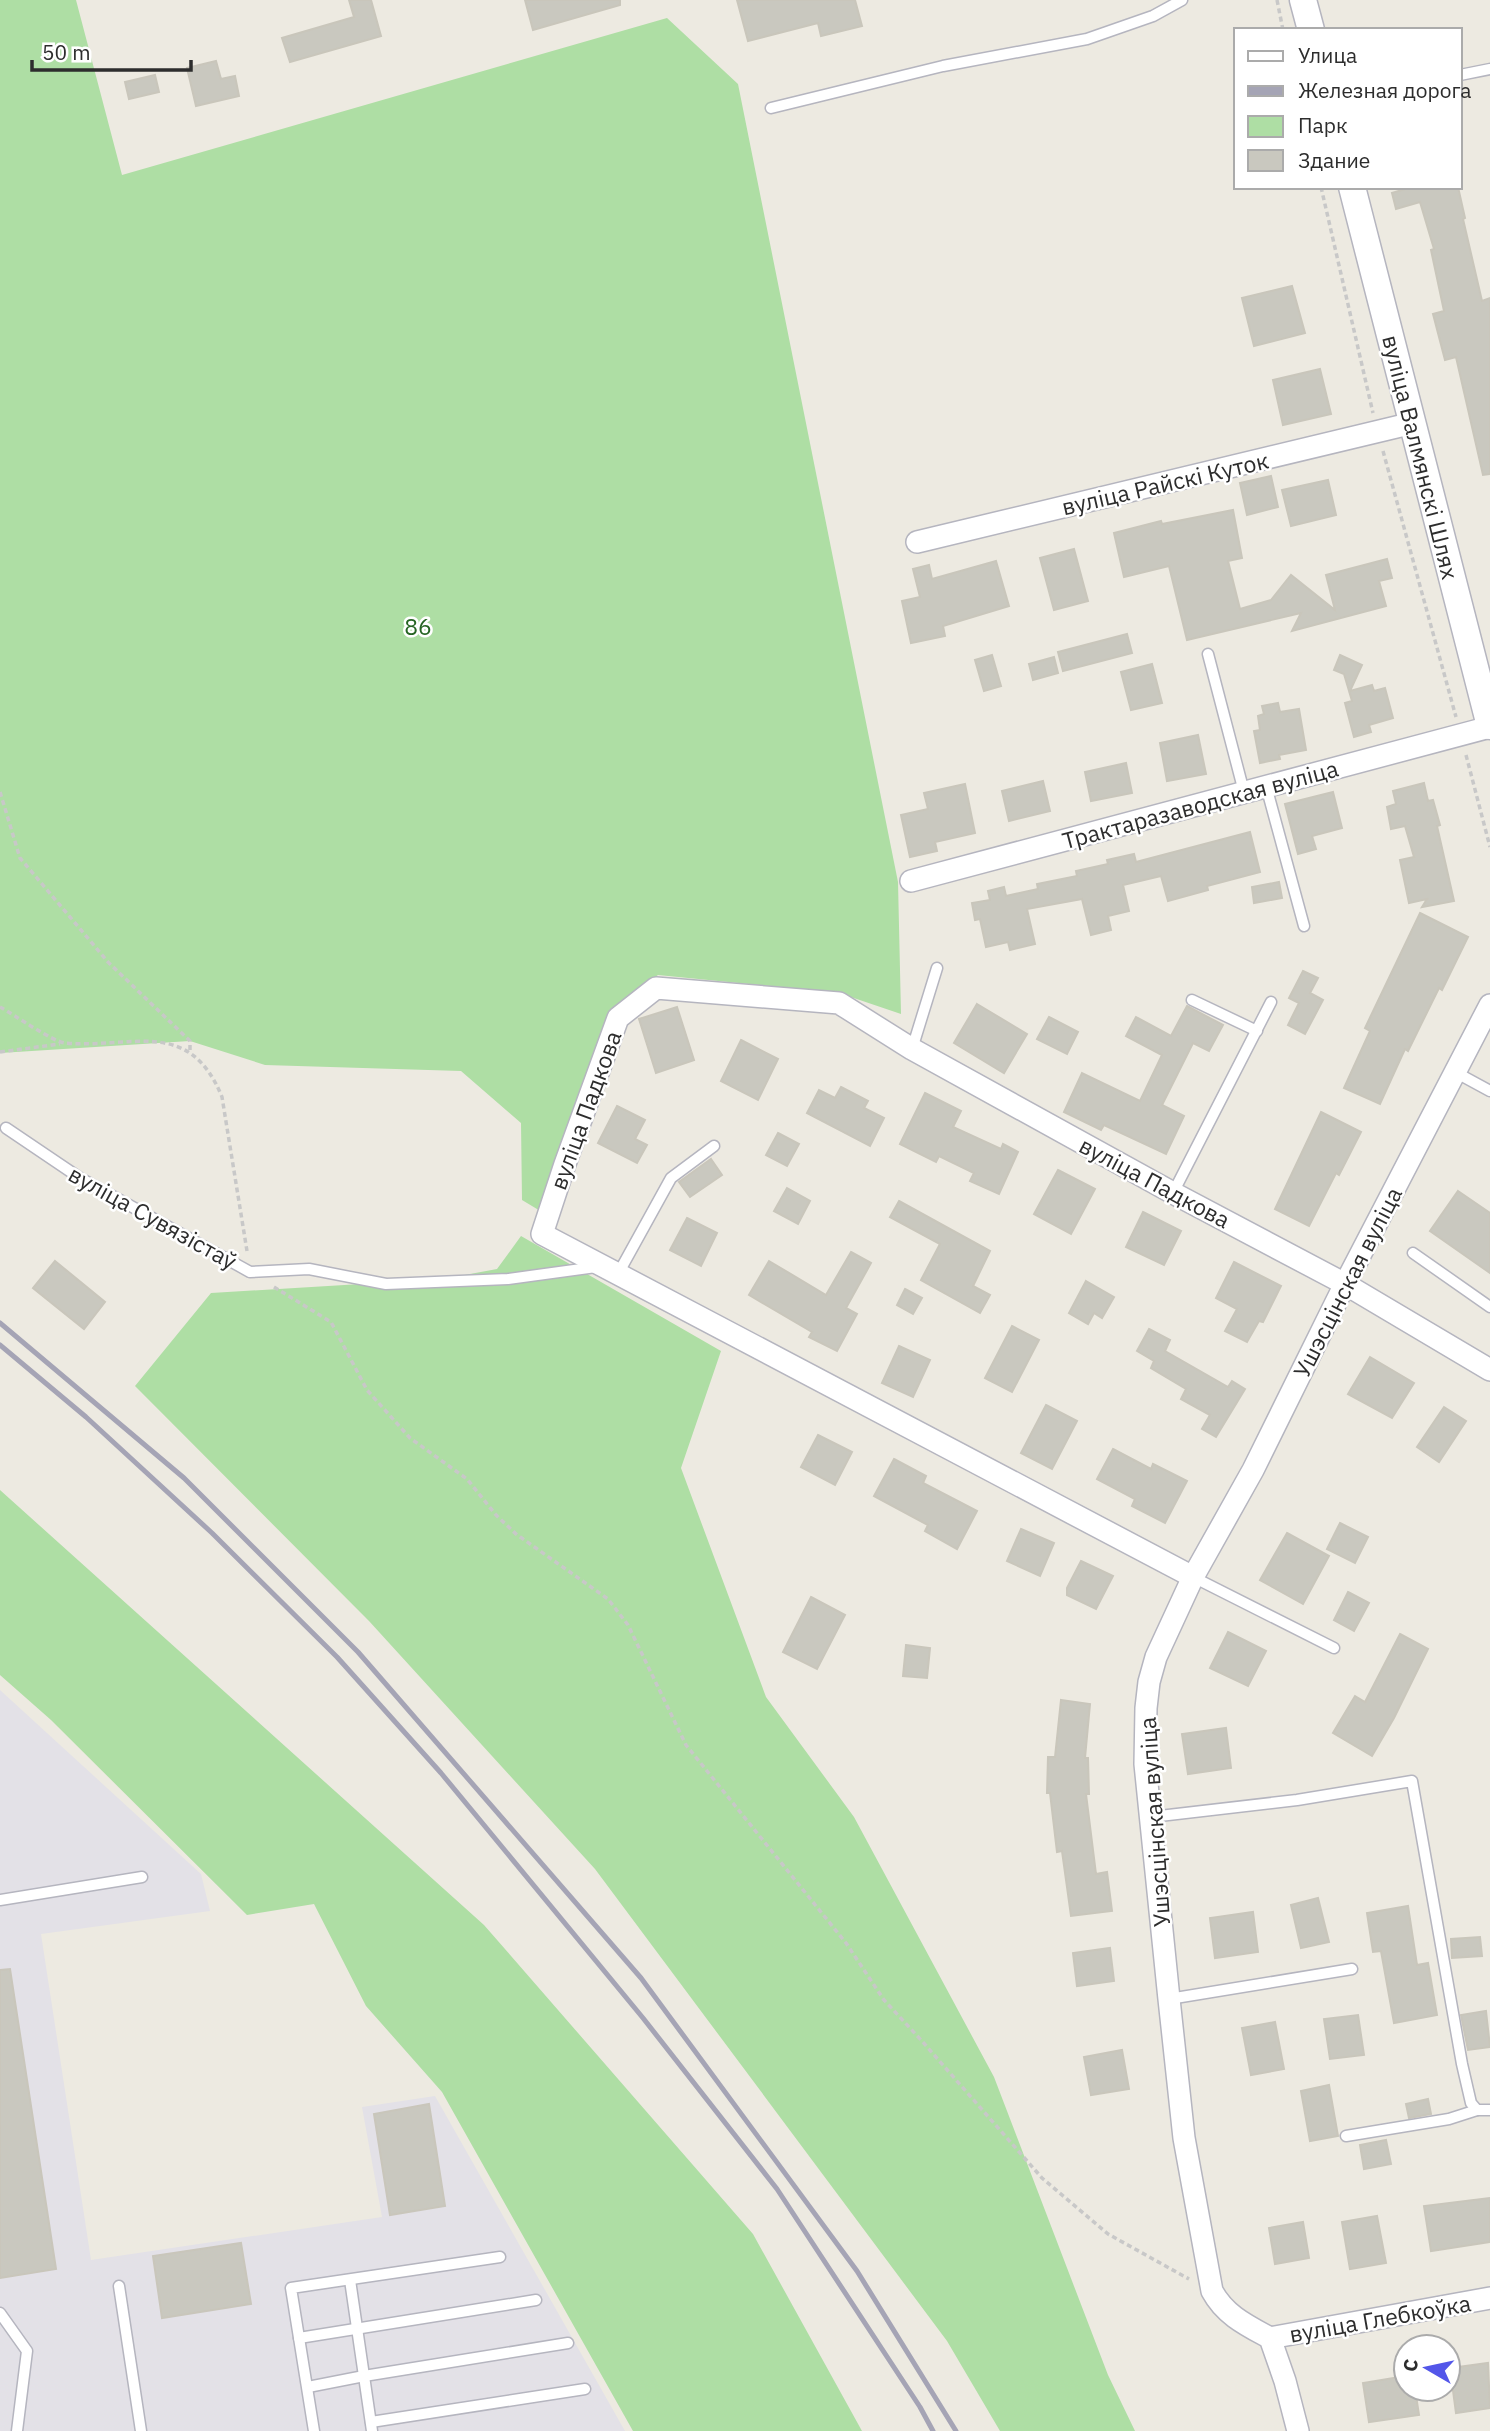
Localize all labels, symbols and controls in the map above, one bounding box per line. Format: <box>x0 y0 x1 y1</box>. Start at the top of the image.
scale bar <box>32 28 191 72</box>
legend <box>1234 28 1462 189</box>
text: 50 m <box>42 38 91 66</box>
text: Улица <box>1298 41 1357 69</box>
text: Железная дорога <box>1298 76 1471 104</box>
text: Парк <box>1298 111 1348 139</box>
text: Здание <box>1298 146 1370 174</box>
street label: вуліца Валмянскі Шлях <box>1376 332 1466 583</box>
street label: вуліца Райскі Куток <box>1059 445 1271 521</box>
park label: 86 <box>404 611 432 641</box>
street label: Трактаразаводская вуліца <box>1059 753 1341 855</box>
street label: вуліца Падкова <box>542 1027 628 1193</box>
street label: вуліца Падкова <box>1074 1130 1236 1234</box>
street label: вуліца Сувязістаў <box>64 1158 243 1276</box>
street label: Ушэсцінская вуліца <box>1286 1182 1408 1382</box>
street label: Ушэсцінская вуліца <box>1132 1716 1176 1928</box>
street label: вуліца Глебкоўка <box>1287 2287 1473 2349</box>
north arrow <box>1392 2333 1462 2403</box>
text: С <box>1397 2357 1423 2373</box>

